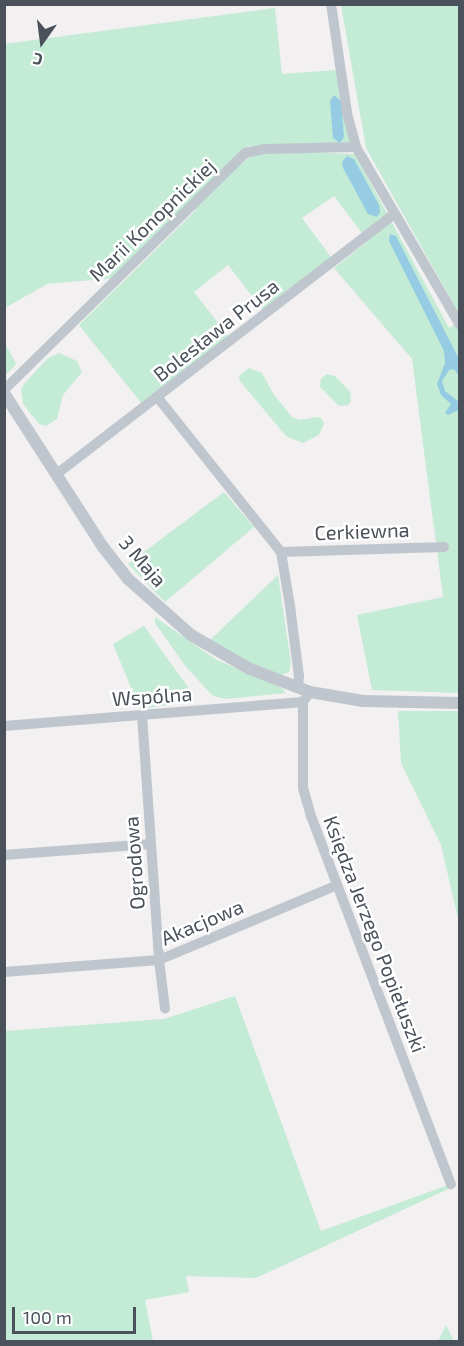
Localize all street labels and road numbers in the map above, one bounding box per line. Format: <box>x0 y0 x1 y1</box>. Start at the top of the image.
street label: Marii Konopnickiej <box>84 154 220 286</box>
street label: Bolesława Prusa <box>149 274 283 386</box>
street label: Cerkiewna <box>314 517 410 545</box>
street label: 3 Maja <box>114 530 172 592</box>
street label: Wspólna <box>111 681 193 711</box>
street label: Księdza Jerzego Popiełuszki <box>319 812 431 1056</box>
street label: Ogrodowa <box>119 815 149 911</box>
street label: Akacjowa <box>157 894 247 950</box>

